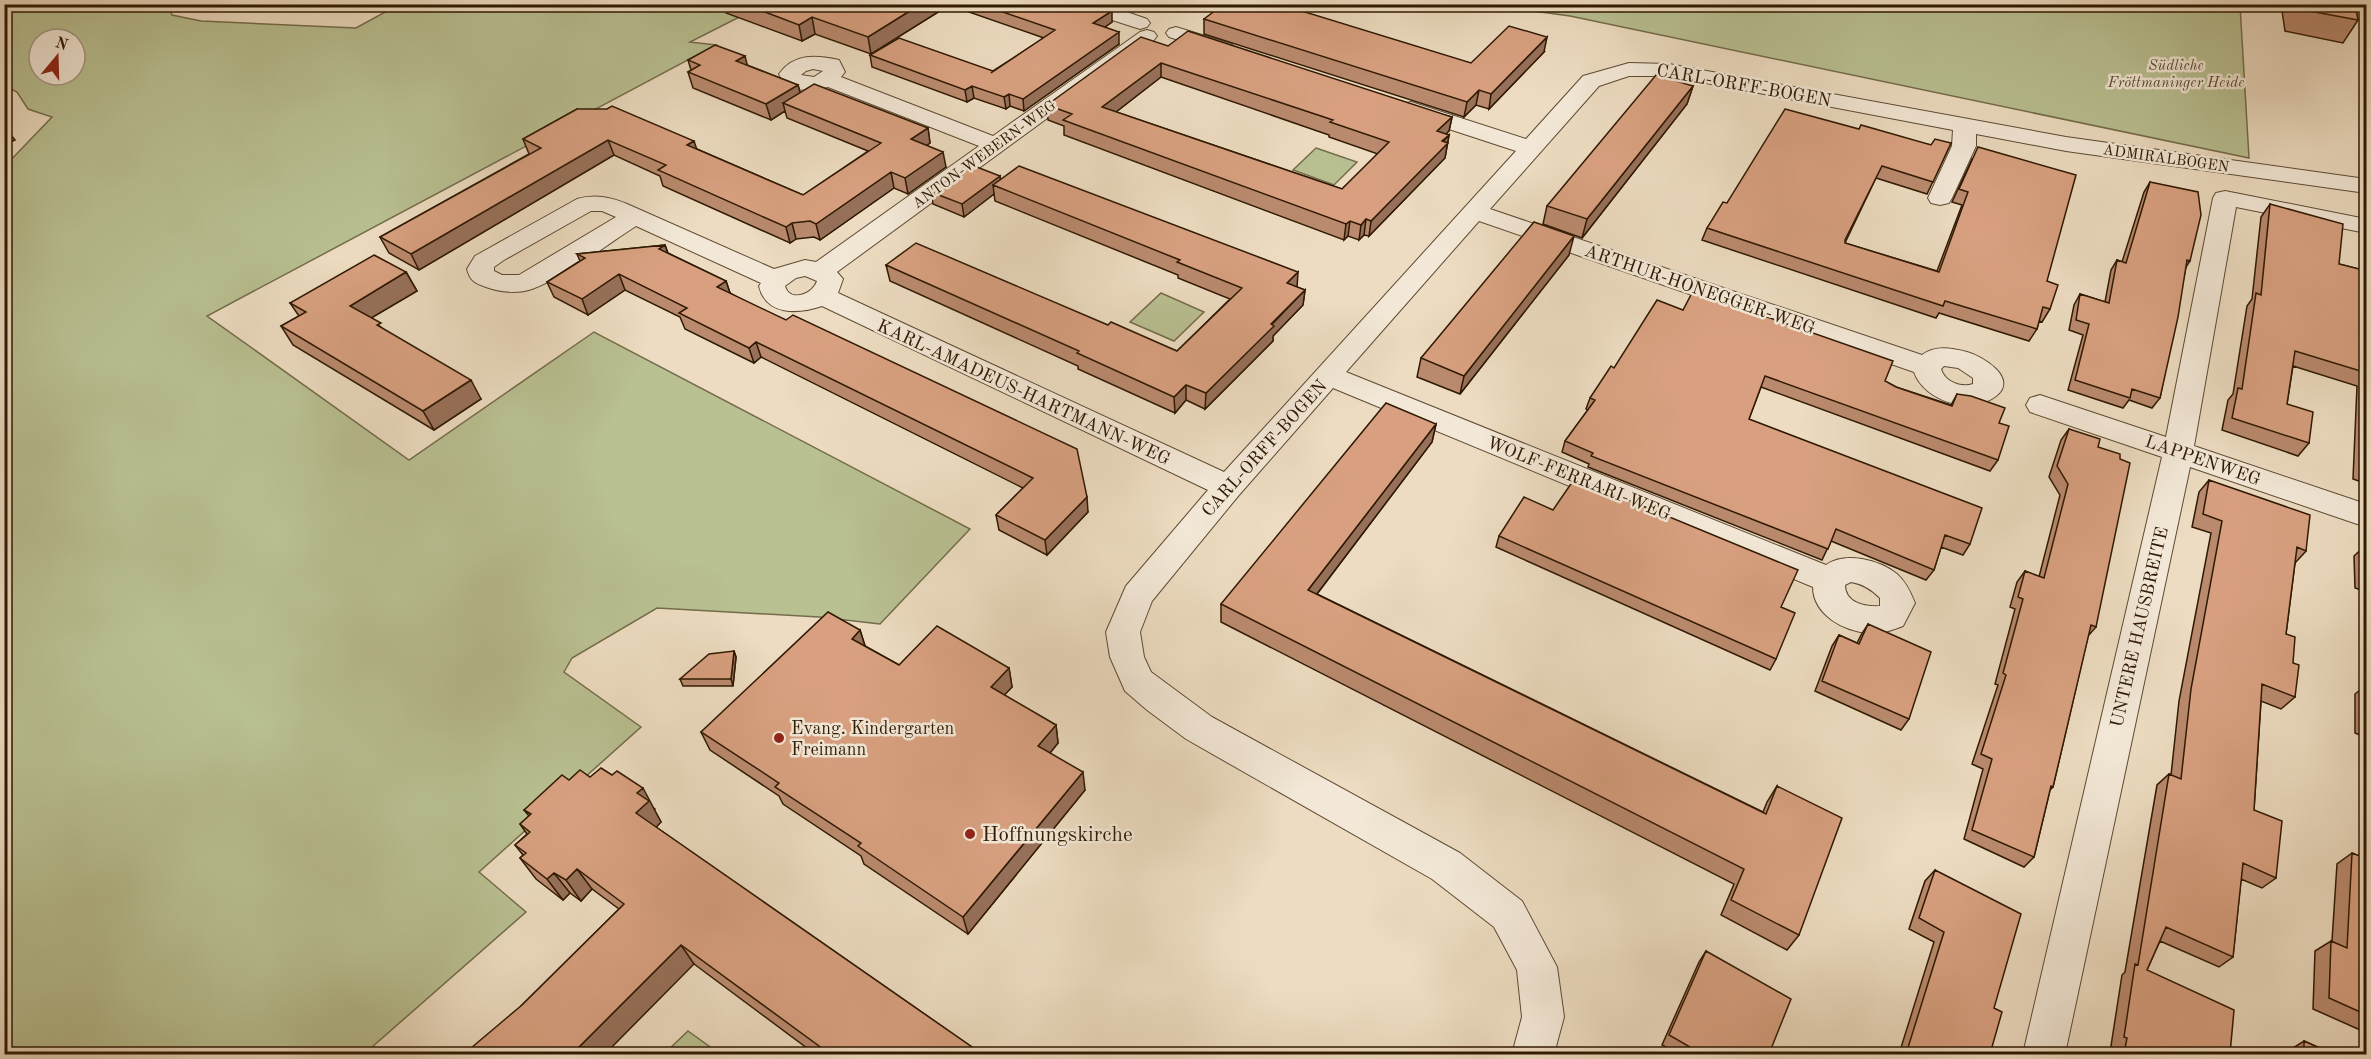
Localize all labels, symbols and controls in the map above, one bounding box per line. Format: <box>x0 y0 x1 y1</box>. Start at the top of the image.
north arrow <box>27 27 87 87</box>
text: N <box>53 35 70 55</box>
park label: Südliche Fröttmaninger Heide <box>2107 59 2244 91</box>
street label: CARL-ORFF-BOGEN <box>1655 62 1833 110</box>
street label: ANTON-WEBERN-WEG <box>910 98 1060 212</box>
street label: ADMIRALBOGEN <box>2102 143 2230 176</box>
street label: ARTHUR-HONEGGER-WEG <box>1582 242 1817 338</box>
street label: KARL-AMADEUS-HARTMANN-WEG <box>874 317 1173 469</box>
street label: CARL-ORFF-BOGEN <box>1199 377 1331 521</box>
street label: LAPPENWEG <box>2142 433 2263 489</box>
street label: WOLF-FERRARI-WEG <box>1484 434 1673 524</box>
street label: UNTERE HAUSBREITE <box>2108 525 2172 729</box>
place label: Evang. Kindergarten Freimann <box>791 720 955 759</box>
marker: Evang. Kindergarten Freimann <box>772 731 786 745</box>
place label: Hoffnungskirche <box>982 825 1133 846</box>
marker: Hoffnungskirche <box>963 827 977 841</box>

